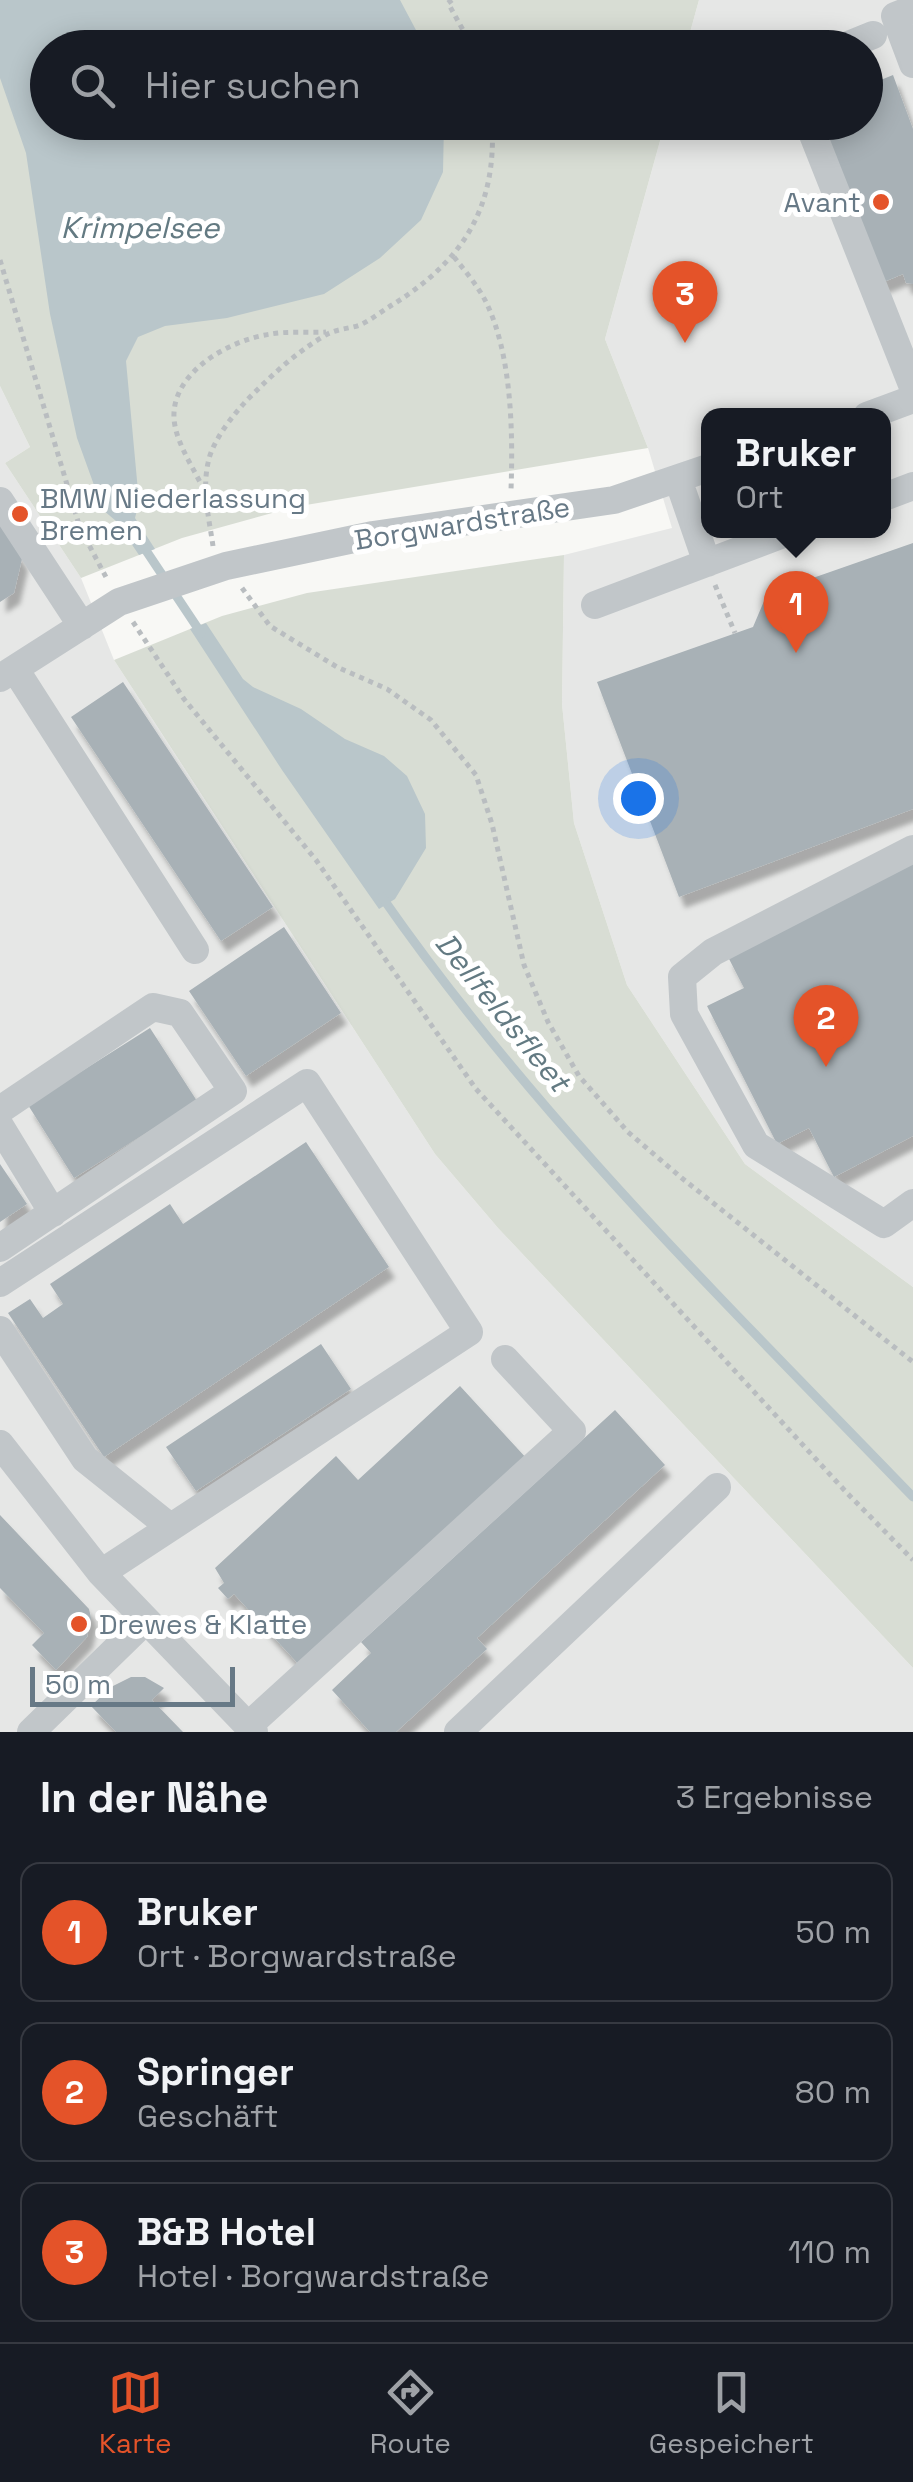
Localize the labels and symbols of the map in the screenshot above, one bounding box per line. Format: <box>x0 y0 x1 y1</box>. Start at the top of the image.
place label: Avant <box>783 184 861 220</box>
marker: Avant <box>870 191 892 213</box>
water label: Krimpelsee <box>61 208 220 247</box>
pin: 3 <box>652 260 718 343</box>
place label: BMW Niederlassung Bremen <box>40 480 306 548</box>
street label: Borgwardstraße <box>352 488 572 558</box>
marker: BMW Niederlassung Bremen <box>9 503 31 525</box>
pin: 1 <box>764 570 828 653</box>
your location <box>613 773 664 824</box>
water label: Dellfeldsfleet <box>427 925 581 1102</box>
pin: 2 <box>794 984 858 1067</box>
place label: Drewes & Klatte <box>99 1606 307 1642</box>
marker: Drewes & Klatte <box>68 1613 90 1635</box>
scale bar <box>30 1662 235 1706</box>

